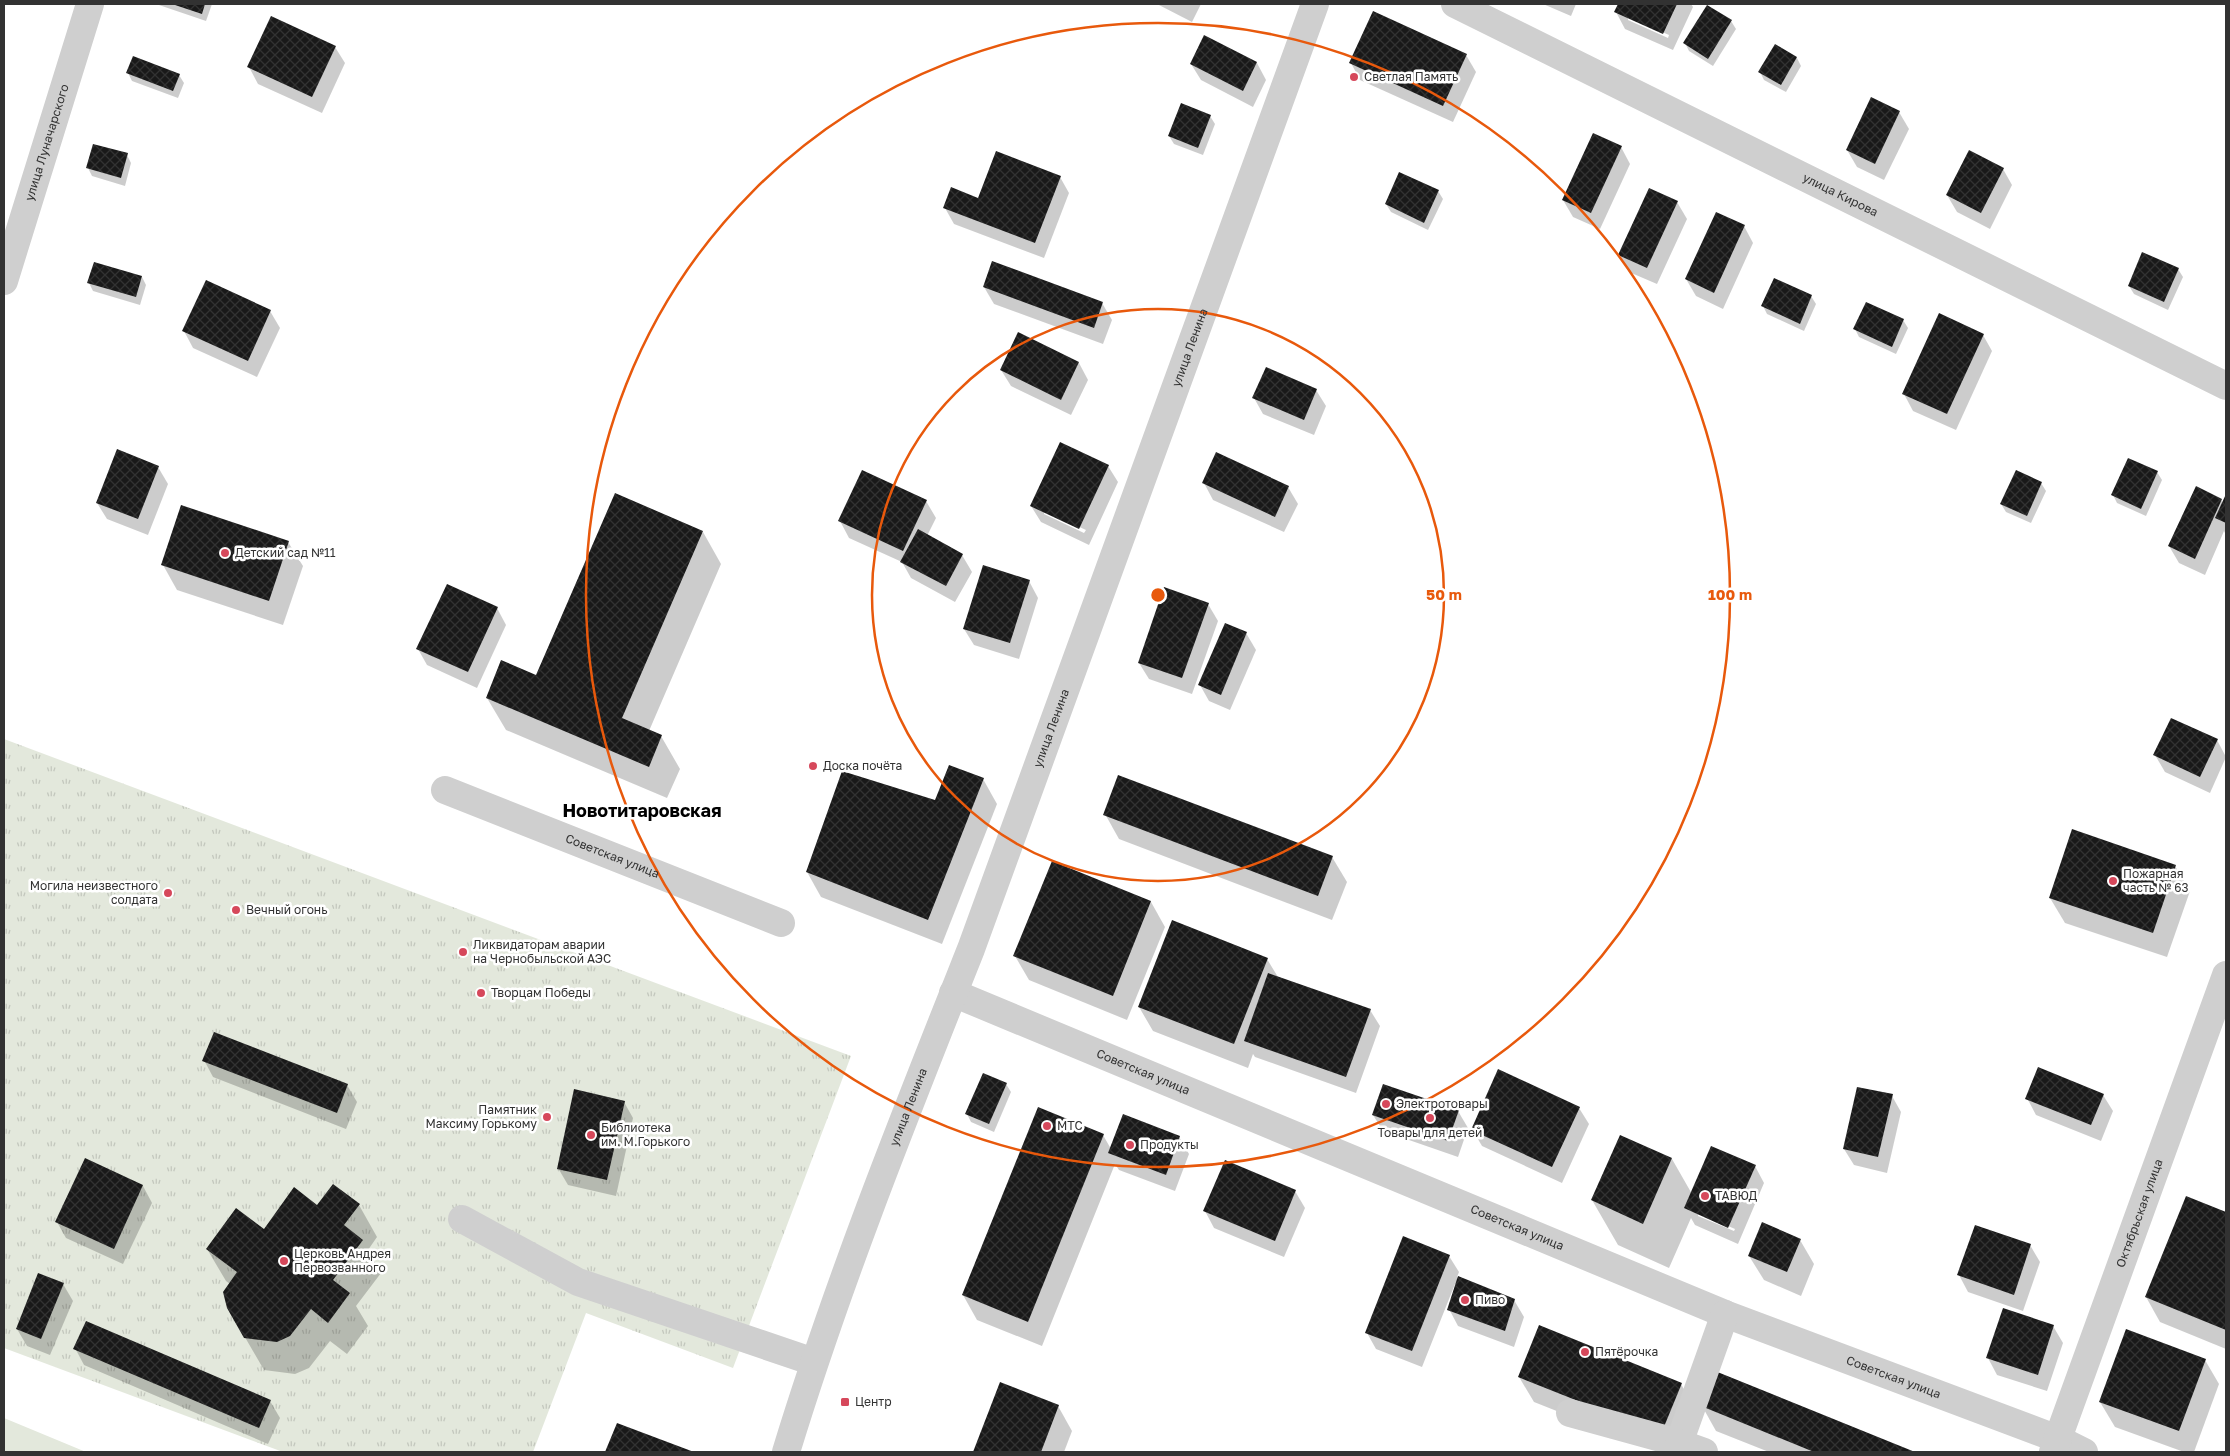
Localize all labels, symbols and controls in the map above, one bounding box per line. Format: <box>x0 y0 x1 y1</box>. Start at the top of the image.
place label: Светлая Память <box>1364 69 1458 84</box>
marker: Светлая Память <box>1348 71 1360 83</box>
street label: улица Луначарского <box>21 82 72 203</box>
street label: улица Кирова <box>1800 170 1881 219</box>
street label: улица Ленина <box>1168 306 1211 389</box>
place label: Детский сад №11 <box>235 545 336 560</box>
marker: Детский сад №11 <box>219 547 231 559</box>
text: 50 m <box>1426 585 1462 603</box>
text: 100 m <box>1708 585 1752 603</box>
centre of rings <box>1149 586 1167 604</box>
street label: улица Ленина <box>1030 687 1072 769</box>
place label: Доска почёта <box>823 758 902 773</box>
marker: Доска почёта <box>807 760 819 772</box>
district label: Новотитаровская <box>562 799 722 821</box>
street label: Советская улица <box>563 830 662 881</box>
place label: Пожарная часть № 63 <box>2123 866 2189 895</box>
marker: Пожарная часть № 63 <box>2107 875 2119 887</box>
place label: Могила неизвестного солдата <box>30 878 158 907</box>
marker: Могила неизвестного солдата <box>162 887 174 899</box>
place label: Вечный огонь <box>246 902 327 917</box>
marker: Вечный огонь <box>230 904 242 916</box>
place label: Ликвидаторам аварии на Чернобыльской АЭС <box>473 937 611 966</box>
marker: Ликвидаторам аварии на Чернобыльской АЭС <box>457 946 469 958</box>
place label: Творцам Победы <box>491 985 591 1000</box>
marker: Творцам Победы <box>475 987 487 999</box>
street label: Советская улица <box>1094 1046 1192 1098</box>
street label: улица Ленина <box>886 1066 930 1148</box>
place label: Электротовары <box>1396 1096 1488 1111</box>
marker: Электротовары <box>1380 1098 1392 1110</box>
place label: Памятник Максиму Горькому <box>426 1102 537 1131</box>
marker: Памятник Максиму Горькому <box>541 1111 553 1123</box>
marker: Товары для детей <box>1424 1112 1436 1124</box>
place label: МТС <box>1057 1118 1083 1133</box>
place label: Библиотека им. М.Горького <box>601 1120 690 1149</box>
marker: МТС <box>1041 1120 1053 1132</box>
place label: Товары для детей <box>1378 1125 1482 1140</box>
marker: Библиотека им. М.Горького <box>585 1129 597 1141</box>
place label: Продукты <box>1140 1137 1199 1152</box>
marker: Продукты <box>1124 1139 1136 1151</box>
street label: Октябрьская улица <box>2113 1157 2166 1269</box>
place label: ТАВЮД <box>1715 1188 1758 1203</box>
marker: ТАВЮД <box>1699 1190 1711 1202</box>
street label: Советская улица <box>1468 1201 1566 1253</box>
place label: Церковь Андрея Первозванного <box>294 1246 391 1275</box>
marker: Церковь Андрея Первозванного <box>278 1255 290 1267</box>
place label: Пиво <box>1475 1292 1505 1307</box>
marker: Пиво <box>1459 1294 1471 1306</box>
place label: Пятёрочка <box>1595 1344 1658 1359</box>
marker: Пятёрочка <box>1579 1346 1591 1358</box>
street label: Советская улица <box>1844 1352 1943 1401</box>
place label: Центр <box>855 1394 892 1409</box>
marker: Центр <box>839 1396 851 1408</box>

